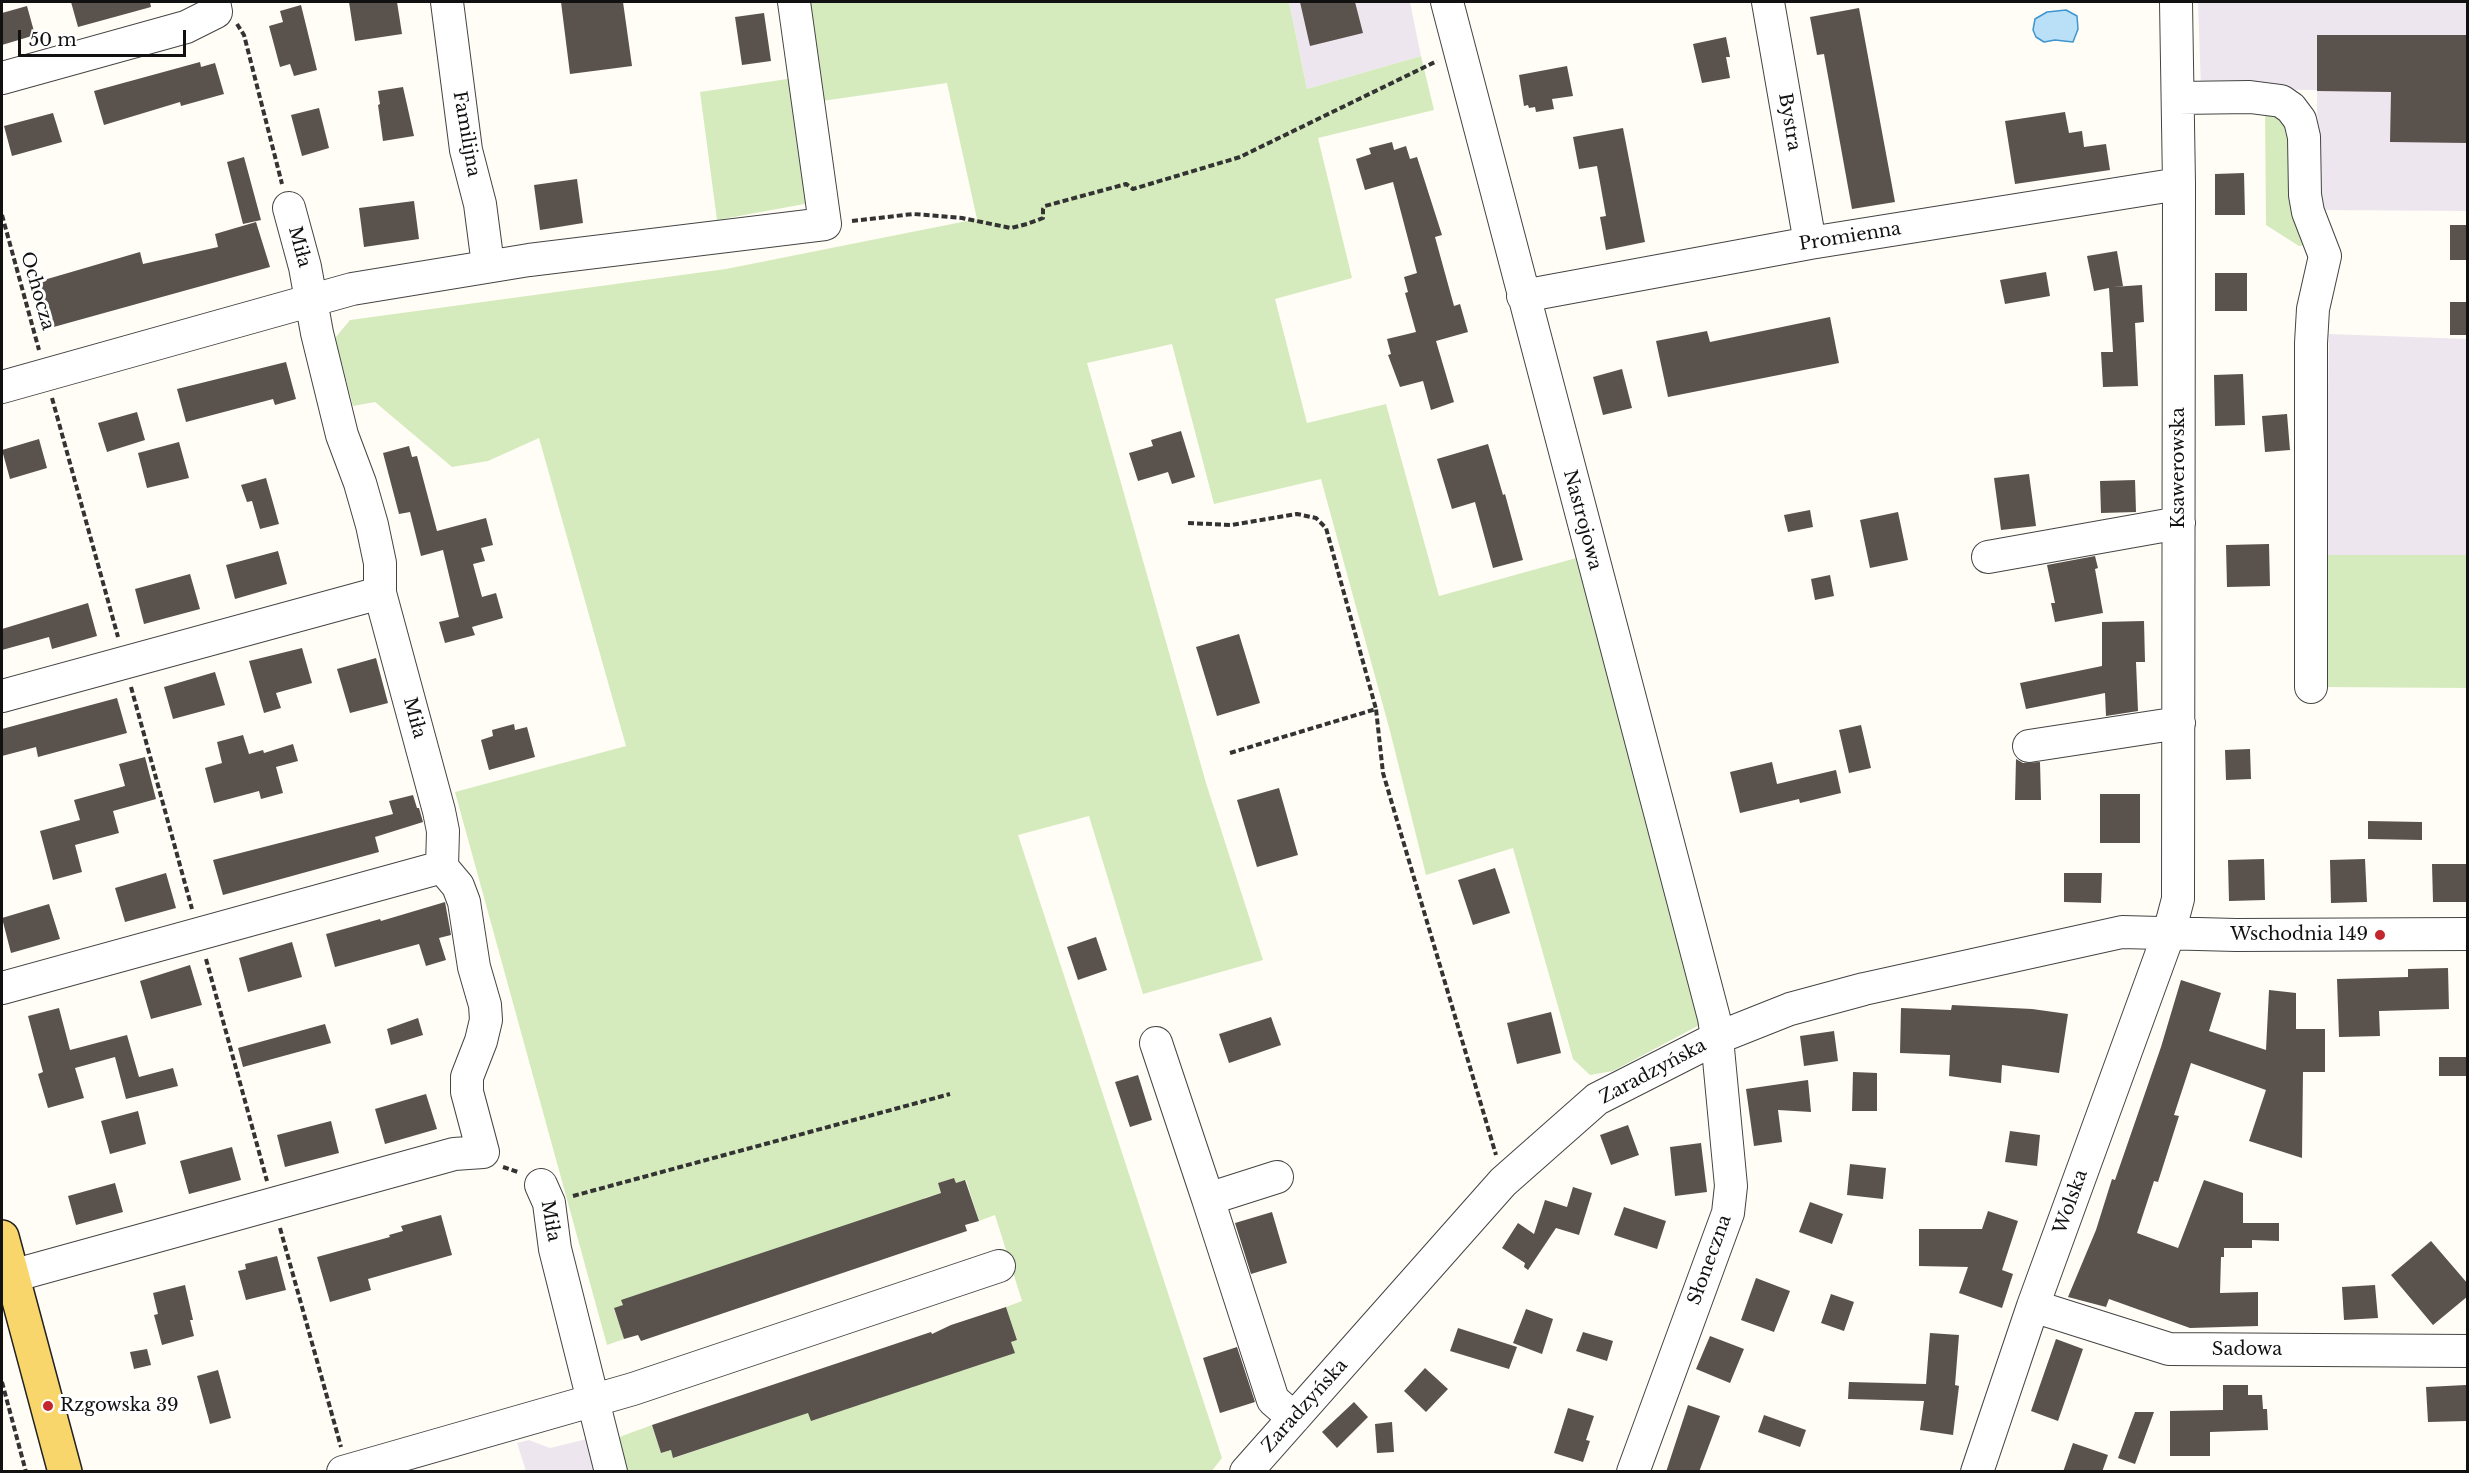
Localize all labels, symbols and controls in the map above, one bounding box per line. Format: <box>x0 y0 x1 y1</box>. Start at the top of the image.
scale bar <box>21 18 189 56</box>
text: 50 m <box>29 29 77 51</box>
street label: Familijna <box>448 89 484 179</box>
street label: Bystra <box>1773 91 1805 153</box>
street label: Promienna <box>1797 218 1903 256</box>
street label: Miła <box>283 224 315 270</box>
street label: Ochocza <box>16 249 58 333</box>
street label: Ksawerowska <box>2168 407 2190 529</box>
street label: Nastrojowa <box>1558 468 1606 572</box>
street label: Miła <box>398 695 430 741</box>
place label: Wschodnia 149 <box>2230 924 2368 946</box>
marker: Wschodnia 149 <box>2373 928 2387 942</box>
street label: Zaradzyńska <box>1596 1035 1710 1109</box>
street label: Wolska <box>2049 1167 2093 1237</box>
street label: Miła <box>536 1199 564 1243</box>
street label: Słoneczna <box>1684 1212 1736 1308</box>
street label: Sadowa <box>2212 1339 2282 1361</box>
street label: Zaradzyńska <box>1258 1355 1352 1457</box>
place label: Rzgowska 39 <box>60 1395 179 1417</box>
marker: Rzgowska 39 <box>41 1399 55 1413</box>

